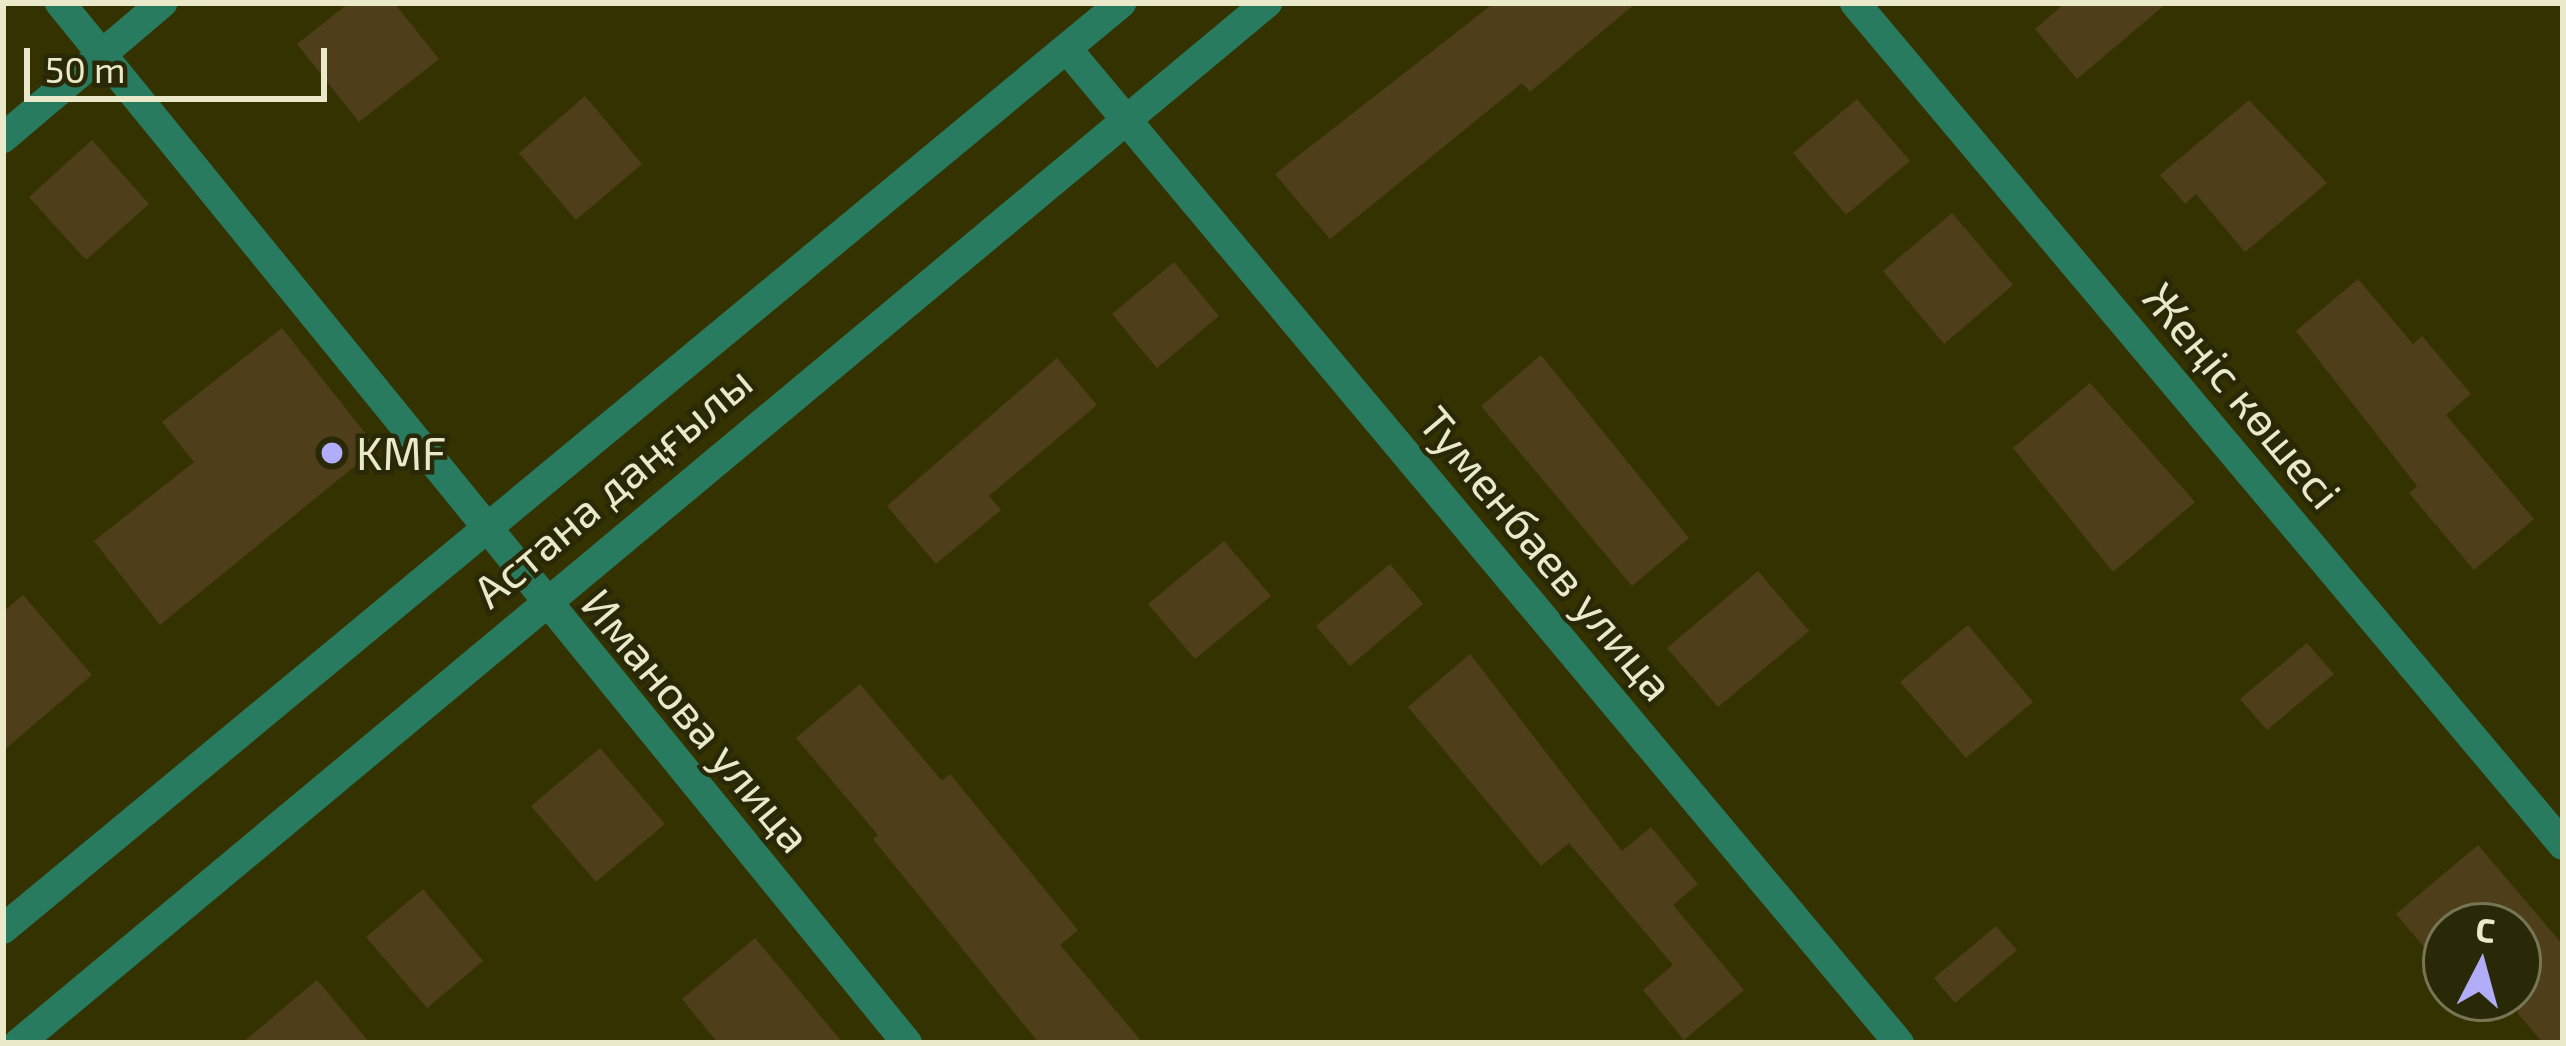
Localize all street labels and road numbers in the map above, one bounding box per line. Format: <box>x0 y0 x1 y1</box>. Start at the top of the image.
street label: Жеңіс көшесі <box>2133 271 2353 519</box>
street label: Астана даңғылы <box>462 354 762 618</box>
street label: Туменбаев улица <box>1409 395 1685 711</box>
street label: Иманова улица <box>571 577 823 863</box>

